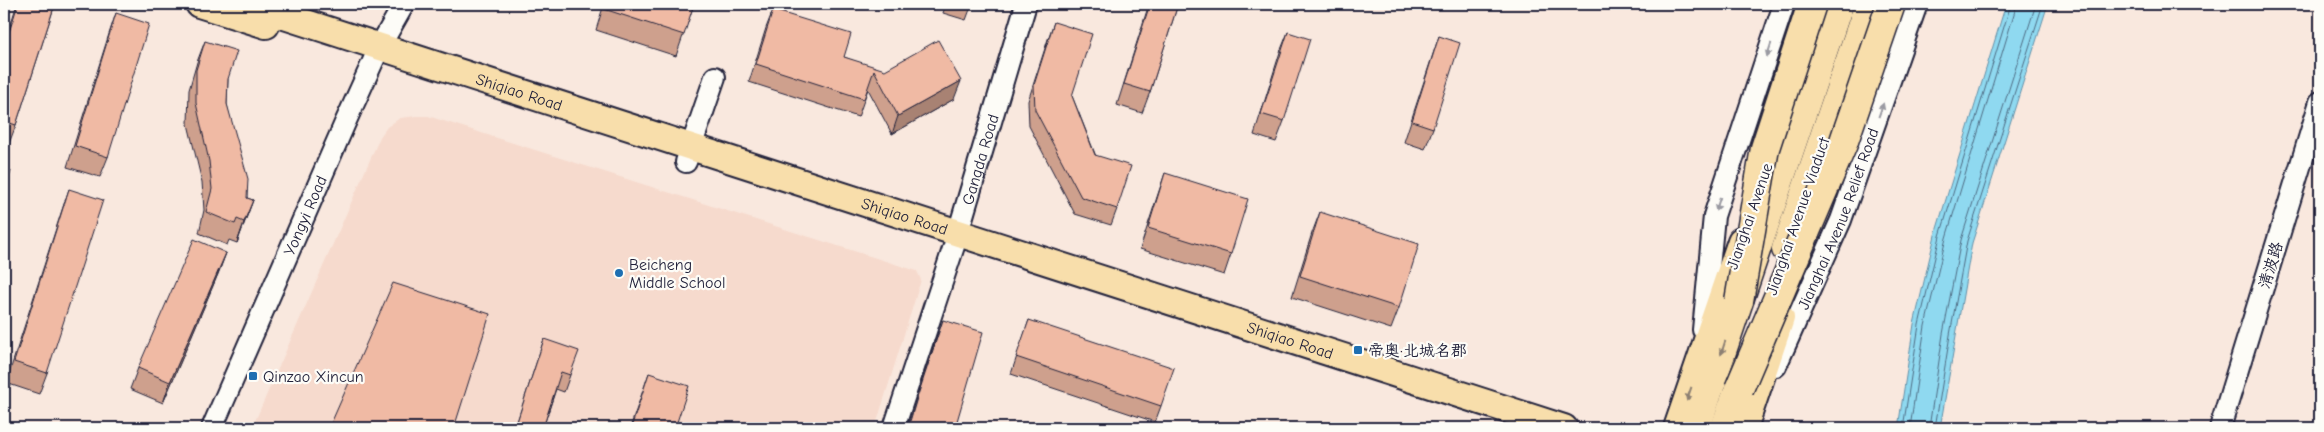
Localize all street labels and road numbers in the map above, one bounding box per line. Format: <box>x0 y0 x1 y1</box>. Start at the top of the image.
street label: Shiqiao Road <box>473 70 564 115</box>
street label: Gangda Road <box>959 112 1003 207</box>
street label: Jianghai Avenue Relief Road <box>1794 126 1883 312</box>
street label: Jianghai Avenue Viaduct <box>1762 135 1834 298</box>
street label: Jianghai Avenue <box>1723 161 1777 272</box>
street label: Yongyi Road <box>280 173 331 258</box>
street label: Shiqiao Road <box>859 194 950 239</box>
street label: 清波路 <box>2255 240 2287 291</box>
street label: Shiqiao Road <box>1245 319 1335 363</box>

